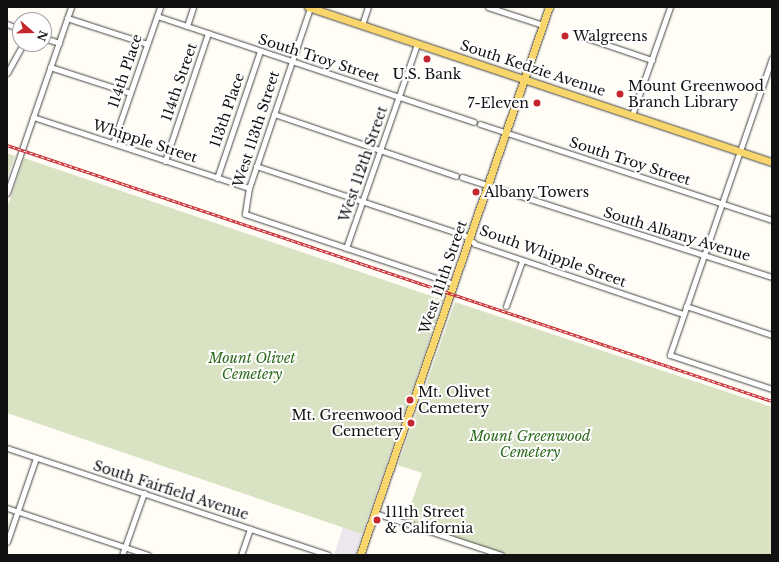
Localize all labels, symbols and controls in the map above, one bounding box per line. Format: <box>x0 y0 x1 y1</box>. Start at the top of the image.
north arrow <box>12 12 52 52</box>
place label: Walgreens <box>573 28 647 44</box>
text: N <box>34 29 51 43</box>
street label: South Troy Street <box>256 30 382 86</box>
marker: Walgreens <box>560 31 570 41</box>
street label: 114th Place <box>105 32 145 110</box>
street label: South Kedzie Avenue <box>458 36 608 100</box>
street label: 114th Street <box>158 41 200 123</box>
marker: U.S. Bank <box>422 54 432 64</box>
place label: U.S. Bank <box>393 66 461 82</box>
street label: West 113th Street <box>229 69 283 189</box>
street label: 113th Place <box>206 71 248 149</box>
place label: Mount Greenwood Branch Library <box>628 78 764 110</box>
marker: Mount Greenwood Branch Library <box>615 89 625 99</box>
place label: 7-Eleven <box>467 95 529 111</box>
marker: 7-Eleven <box>532 98 542 108</box>
street label: West 112th Street <box>335 104 391 224</box>
street label: Whipple Street <box>91 116 199 166</box>
street label: South Troy Street <box>567 133 693 189</box>
place label: Albany Towers <box>484 184 590 200</box>
marker: Albany Towers <box>471 187 481 197</box>
street label: South Albany Avenue <box>601 203 753 265</box>
street label: West 111th Street <box>416 218 470 336</box>
street label: South Whipple Street <box>477 222 629 290</box>
park label: Mount Olivet Cemetery <box>208 350 296 382</box>
place label: Mt. Olivet Cemetery <box>418 384 490 416</box>
marker: Mt. Olivet Cemetery <box>405 395 415 405</box>
place label: Mt. Greenwood Cemetery <box>291 407 403 440</box>
marker: Mt. Greenwood Cemetery <box>406 418 416 428</box>
park label: Mount Greenwood Cemetery <box>470 428 590 460</box>
street label: South Fairfield Avenue <box>91 457 251 523</box>
place label: 111th Street & California <box>385 504 473 536</box>
marker: 111th Street & California <box>372 515 382 525</box>

